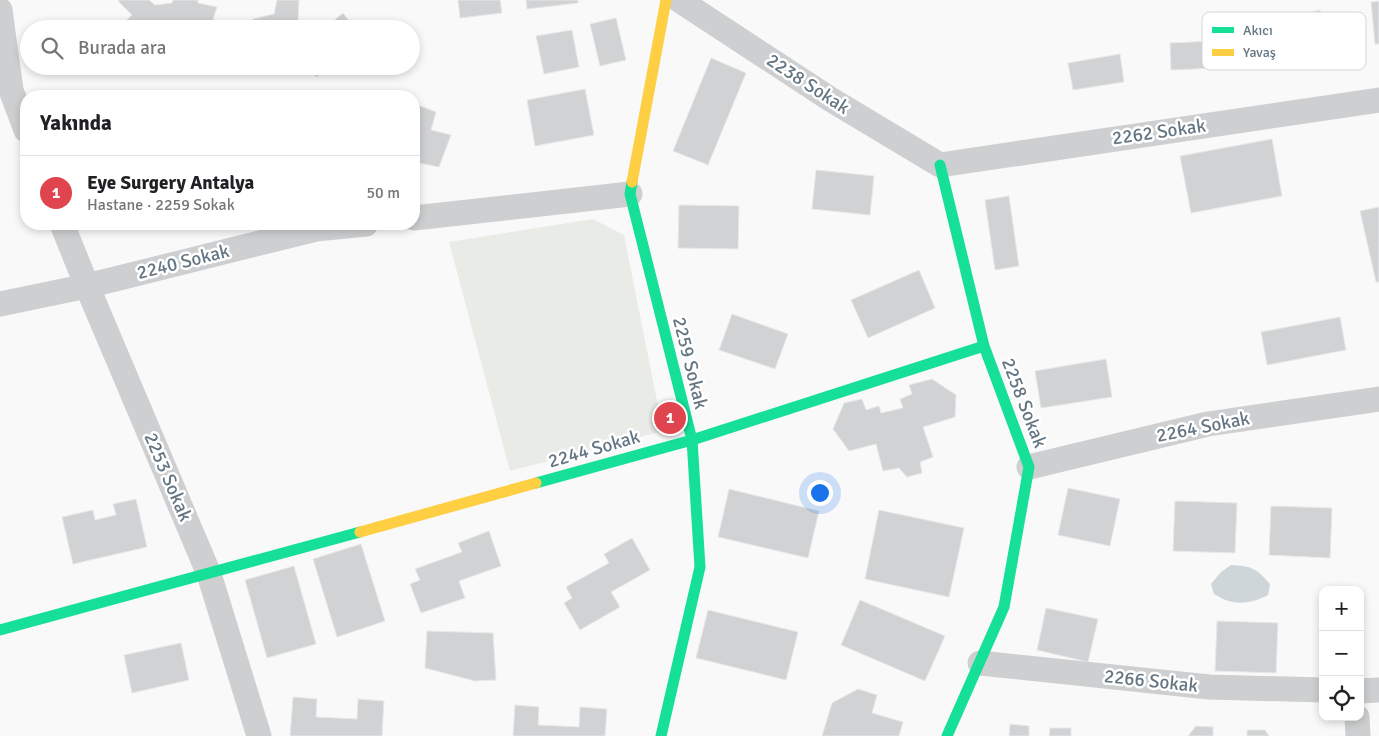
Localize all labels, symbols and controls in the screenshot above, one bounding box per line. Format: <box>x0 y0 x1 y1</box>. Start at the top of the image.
legend <box>1202 12 1366 70</box>
search box <box>20 20 420 75</box>
text: Akıcı <box>1243 22 1273 39</box>
icon: search <box>38 34 66 62</box>
text: Burada ara <box>78 36 166 60</box>
text: Yavaş <box>1243 44 1276 61</box>
street label: 2238 Sokak <box>762 48 854 120</box>
text: Yakında <box>40 110 112 136</box>
street label: 2262 Sokak <box>1111 113 1208 150</box>
text: Eye Surgery Antalya <box>87 171 254 195</box>
text: 1 <box>52 183 60 203</box>
text: 50 m <box>366 183 400 203</box>
text: Hastane · 2259 Sokak <box>87 195 235 215</box>
street label: 2240 Sokak <box>134 239 232 285</box>
street label: 2259 Sokak <box>667 314 713 412</box>
street label: 2258 Sokak <box>996 355 1052 452</box>
pin: 1 <box>654 399 686 437</box>
street label: 2264 Sokak <box>1154 406 1252 448</box>
street label: 2244 Sokak <box>545 424 643 474</box>
street label: 2253 Sokak <box>139 429 198 526</box>
your location <box>807 480 833 506</box>
map controls <box>1319 586 1364 721</box>
button: + <box>1319 586 1364 631</box>
button: − <box>1319 631 1364 676</box>
street label: 2266 Sokak <box>1103 664 1200 698</box>
button: locate <box>1319 676 1364 721</box>

